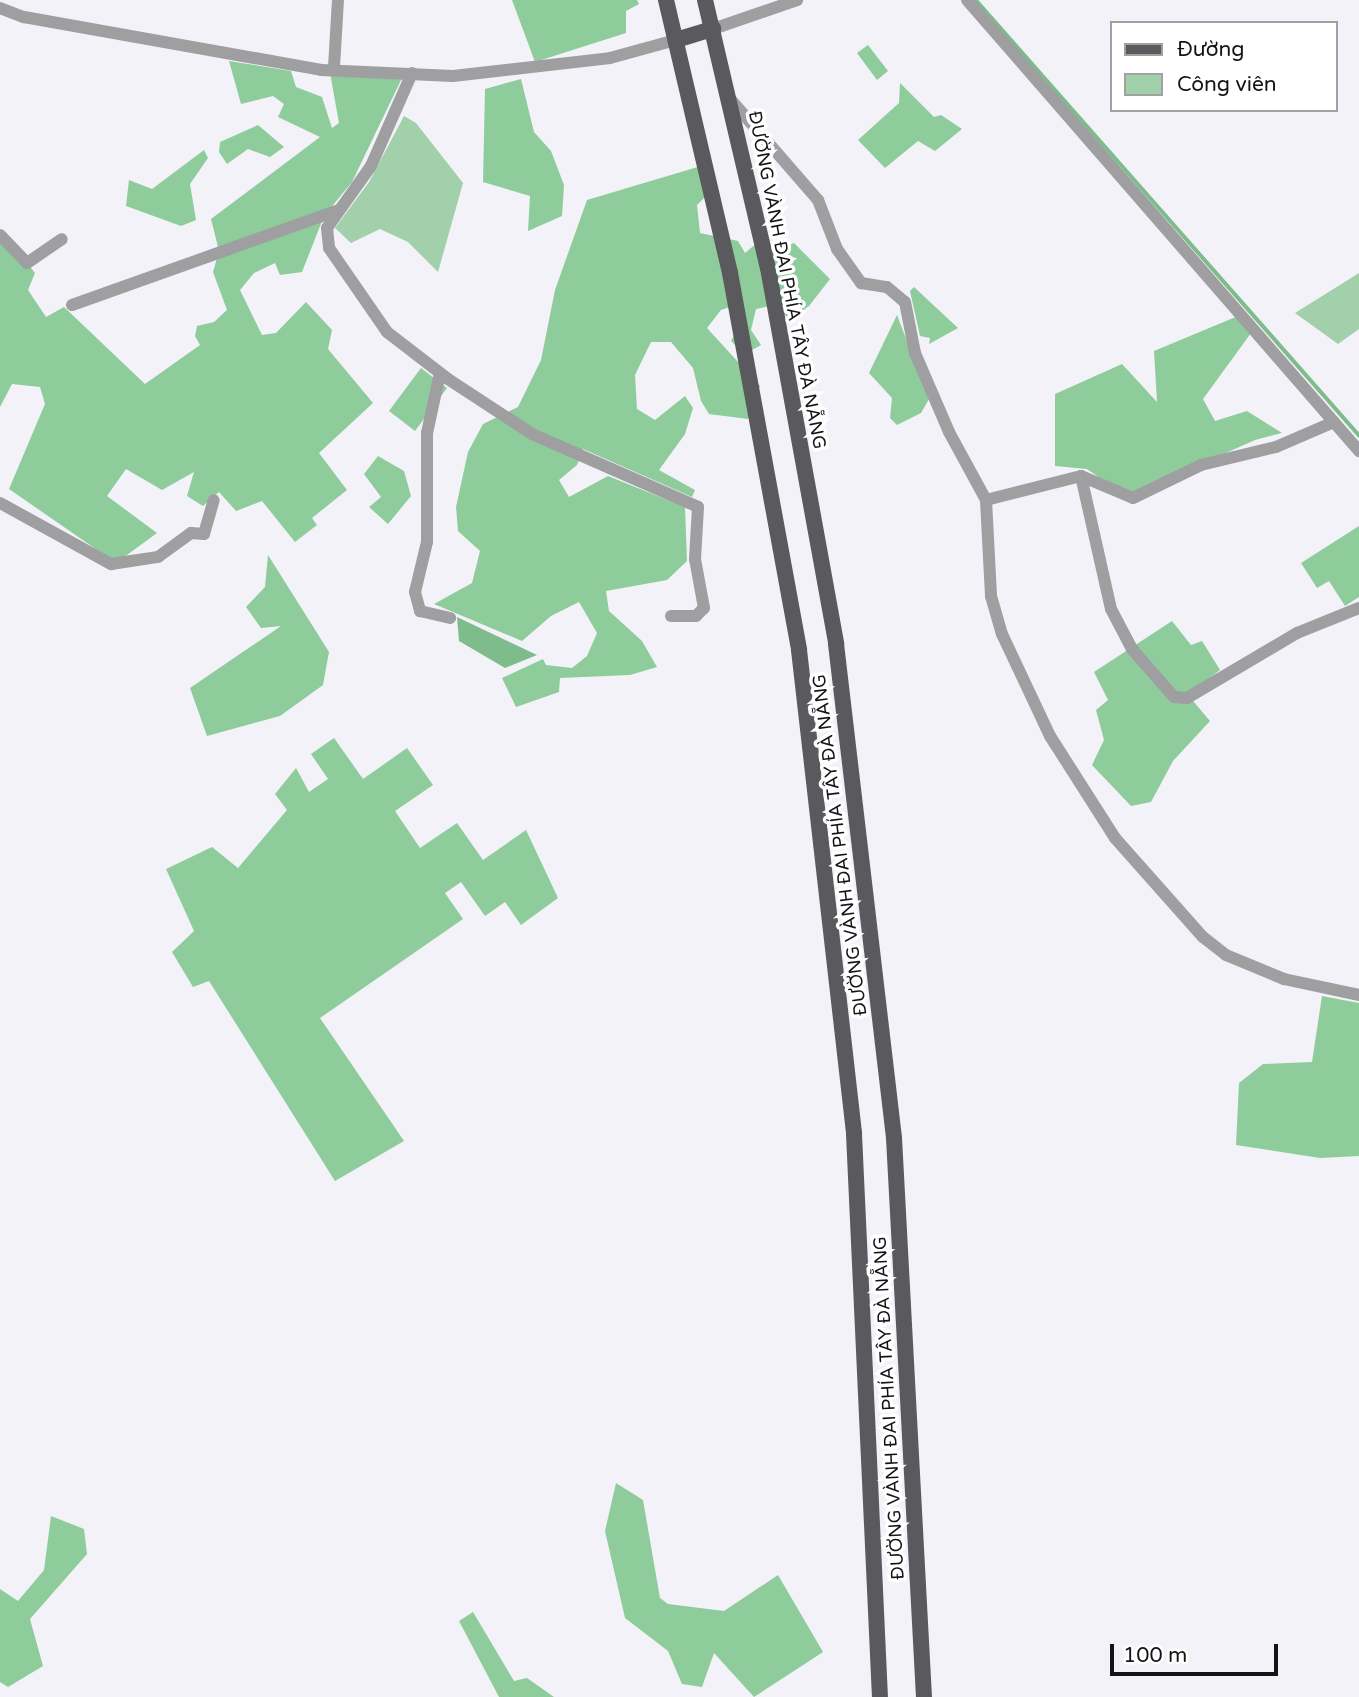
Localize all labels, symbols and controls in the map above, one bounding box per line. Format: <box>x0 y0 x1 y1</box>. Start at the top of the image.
legend <box>1110 21 1338 112</box>
text: Đường <box>1177 37 1245 62</box>
text: Công viên <box>1177 72 1277 97</box>
street label: ĐƯỜNG VÀNH ĐAI PHÍA TÂY ĐÀ NẴNG <box>744 109 830 451</box>
street label: ĐƯỜNG VÀNH ĐAI PHÍA TÂY ĐÀ NẴNG <box>808 673 872 1017</box>
street label: ĐƯỜNG VÀNH ĐAI PHÍA TÂY ĐÀ NẴNG <box>869 1236 909 1580</box>
scale bar <box>1114 1630 1282 1674</box>
text: 100 m <box>1123 1643 1187 1668</box>

